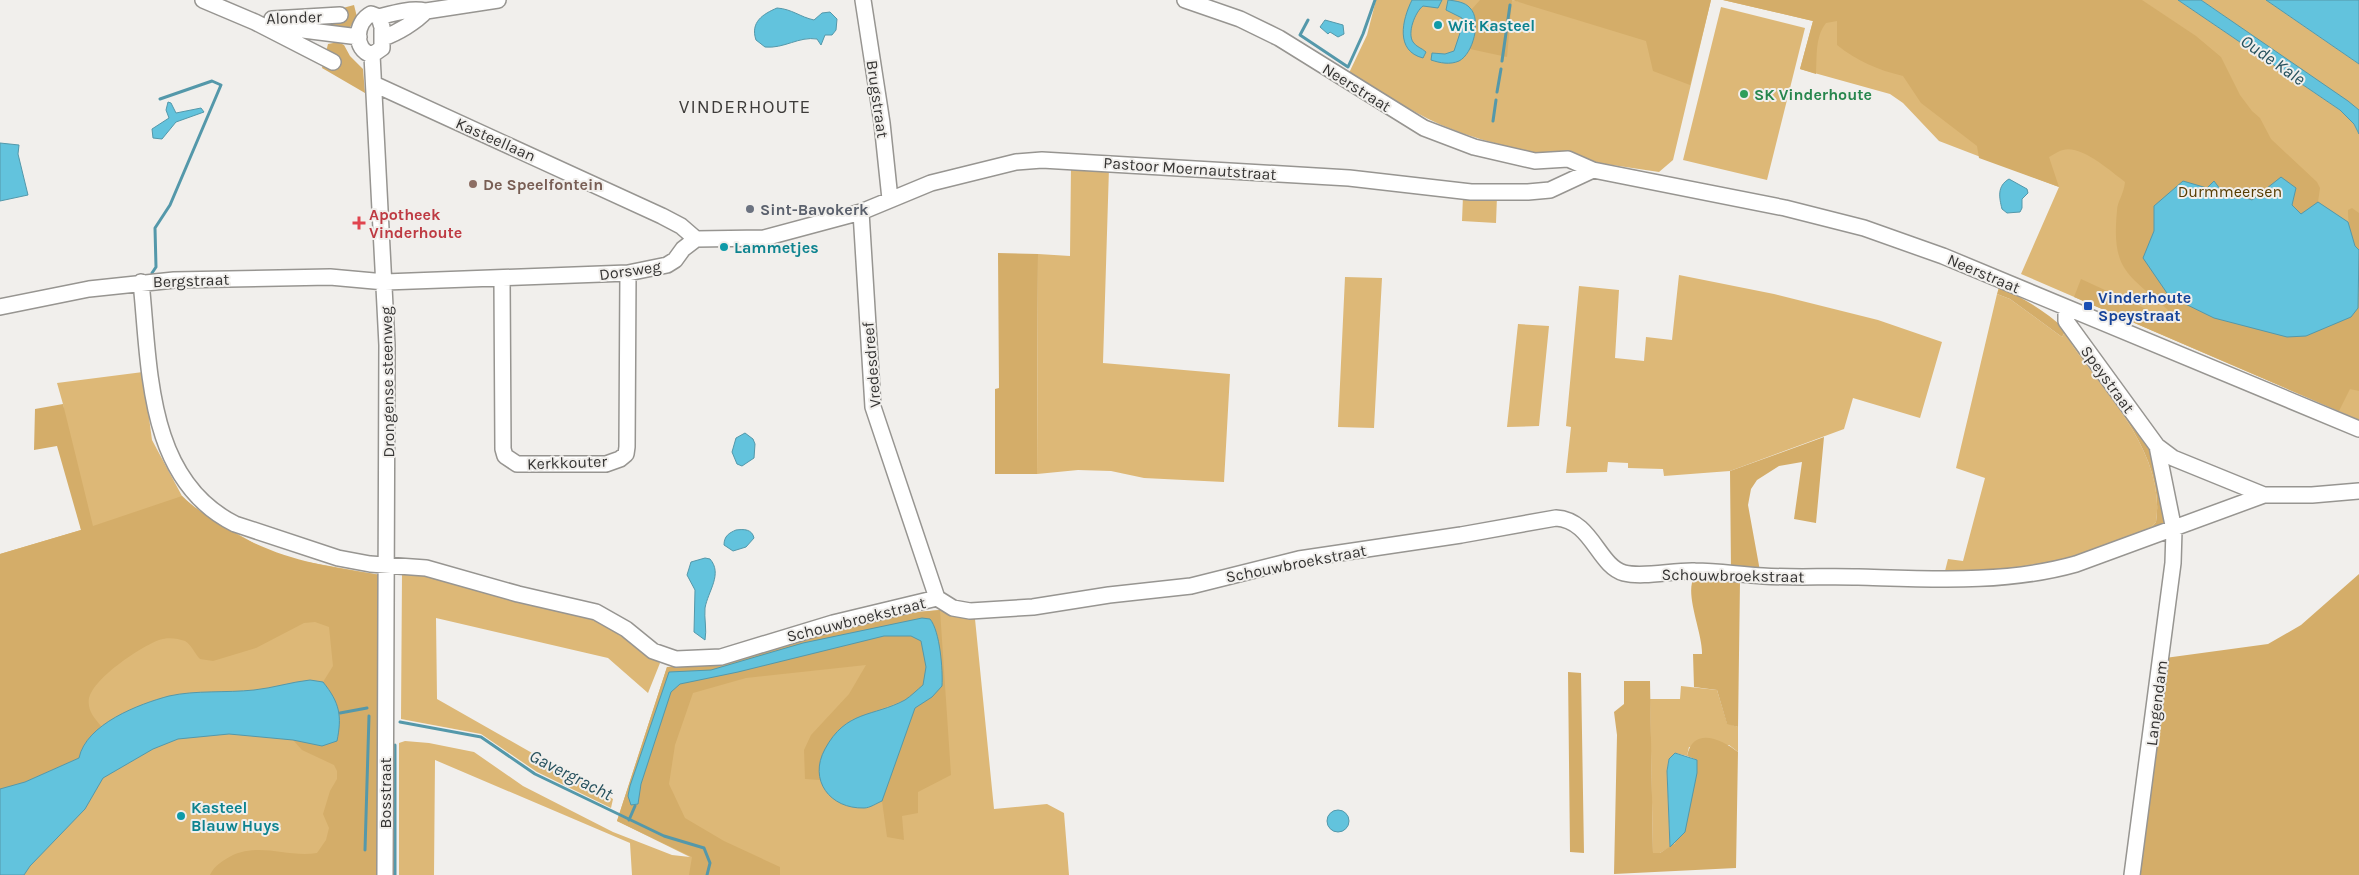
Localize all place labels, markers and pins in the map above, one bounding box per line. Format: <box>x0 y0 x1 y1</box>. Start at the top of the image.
place label: Wit Kasteel <box>1448 16 1535 35</box>
marker: Wit Kasteel <box>1432 19 1444 31</box>
place label: SK Vinderhoute <box>1754 85 1872 104</box>
marker: SK Vinderhoute <box>1738 88 1750 100</box>
place label: De Speelfontein <box>483 175 603 194</box>
marker: De Speelfontein <box>467 178 479 190</box>
place label: Sint-Bavokerk <box>760 200 869 219</box>
marker: Sint-Bavokerk <box>744 203 756 215</box>
place label: Apotheek Vinderhoute <box>369 205 462 242</box>
marker: Apotheek Vinderhoute <box>353 217 365 229</box>
place label: Lammetjes <box>734 238 819 257</box>
marker: Lammetjes <box>718 241 730 253</box>
place label: Vinderhoute Speystraat <box>2098 288 2191 325</box>
marker: Vinderhoute Speystraat <box>2082 300 2094 312</box>
place label: Kasteel Blauw Huys <box>191 798 280 835</box>
marker: Kasteel Blauw Huys <box>175 810 187 822</box>

